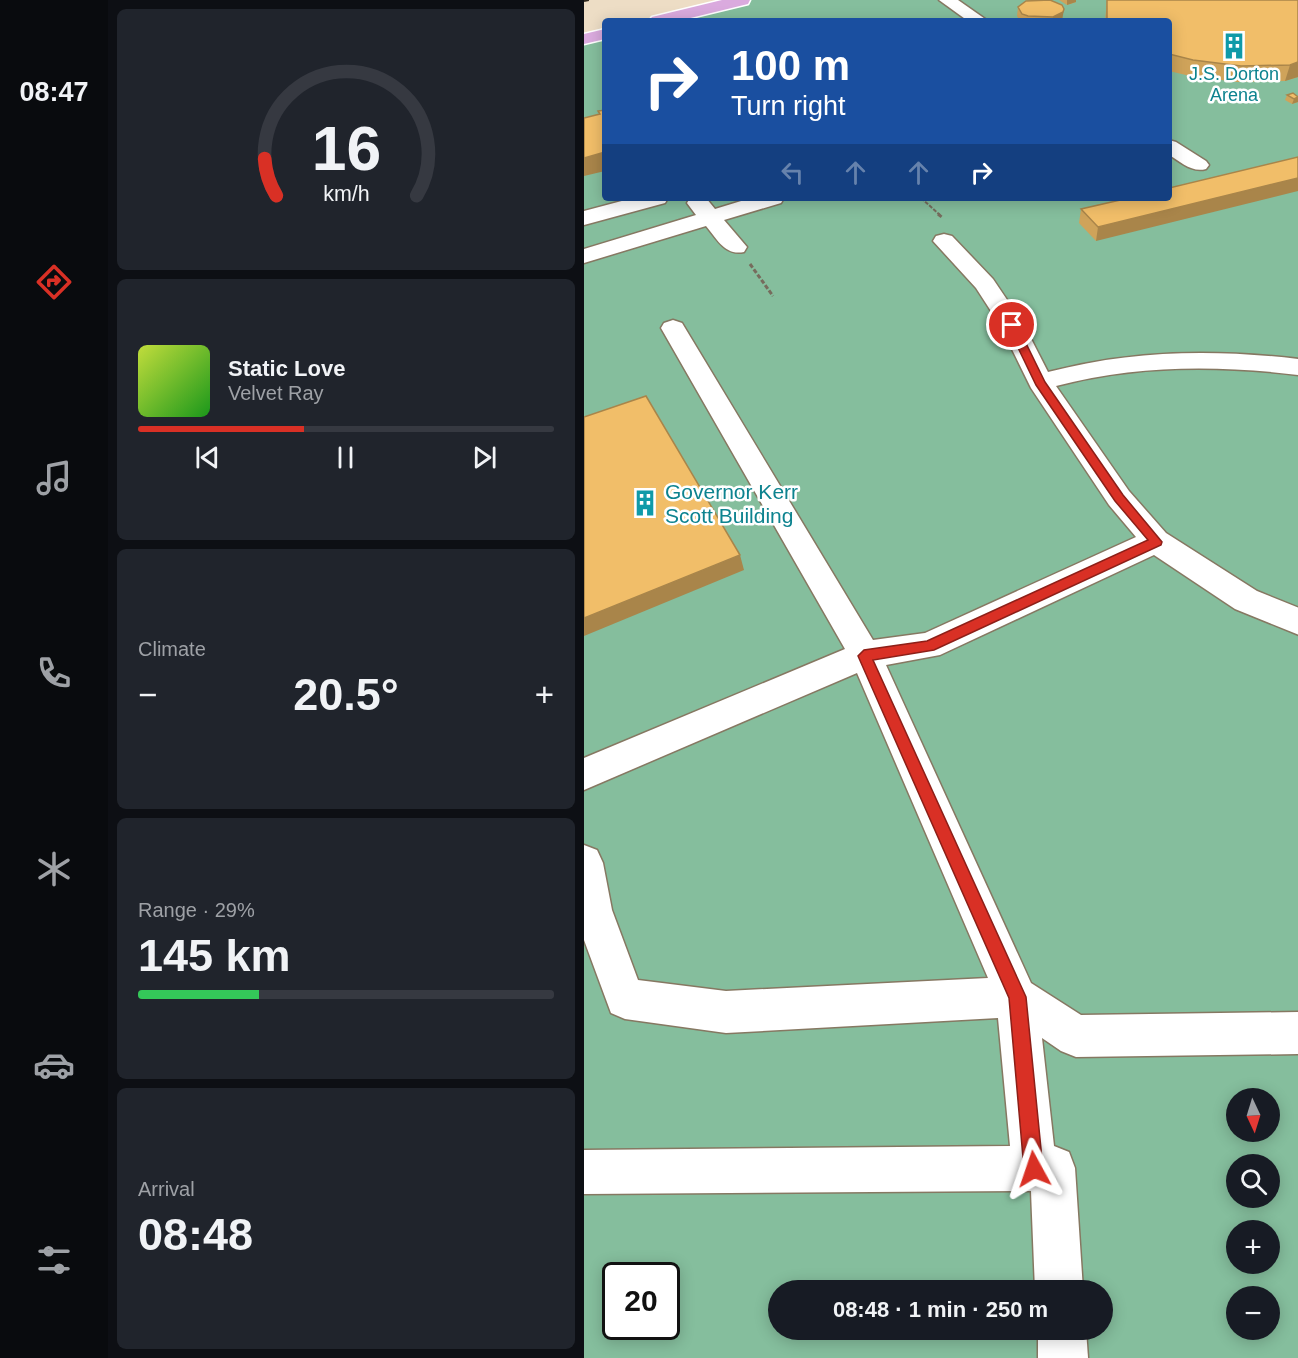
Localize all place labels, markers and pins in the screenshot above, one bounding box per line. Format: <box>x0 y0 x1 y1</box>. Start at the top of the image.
building icon: J.S. Dorton Arena <box>1219 31 1249 61</box>
place label: J.S. Dorton Arena <box>1189 64 1279 105</box>
pin <box>986 299 1037 350</box>
place label: Governor Kerr Scott Building <box>665 480 798 527</box>
building icon: Governor Kerr Scott Building <box>630 488 660 518</box>

